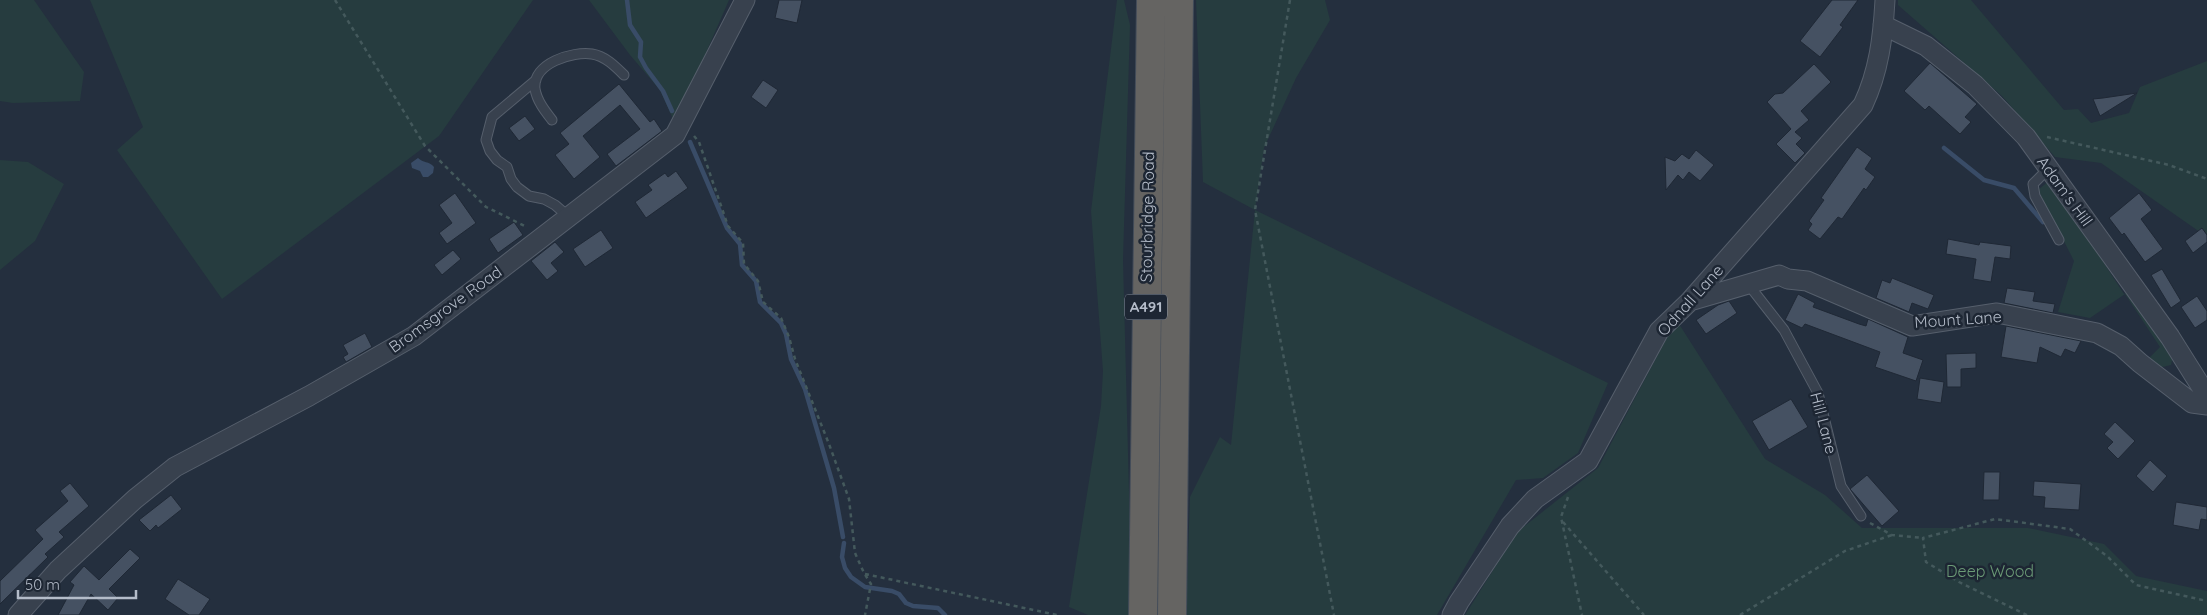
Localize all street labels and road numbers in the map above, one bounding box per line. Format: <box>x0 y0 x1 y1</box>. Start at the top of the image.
street label: Stourbridge Road <box>1136 151 1158 283</box>
street label: Adam's Hill <box>2033 152 2097 230</box>
street label: Odnall Lane <box>1653 260 1727 340</box>
street label: Bromsgrove Road <box>385 261 505 357</box>
road number: A491 <box>1125 294 1167 320</box>
street label: Mount Lane <box>1914 306 2002 332</box>
street label: Hill Lane <box>1806 390 1842 456</box>

